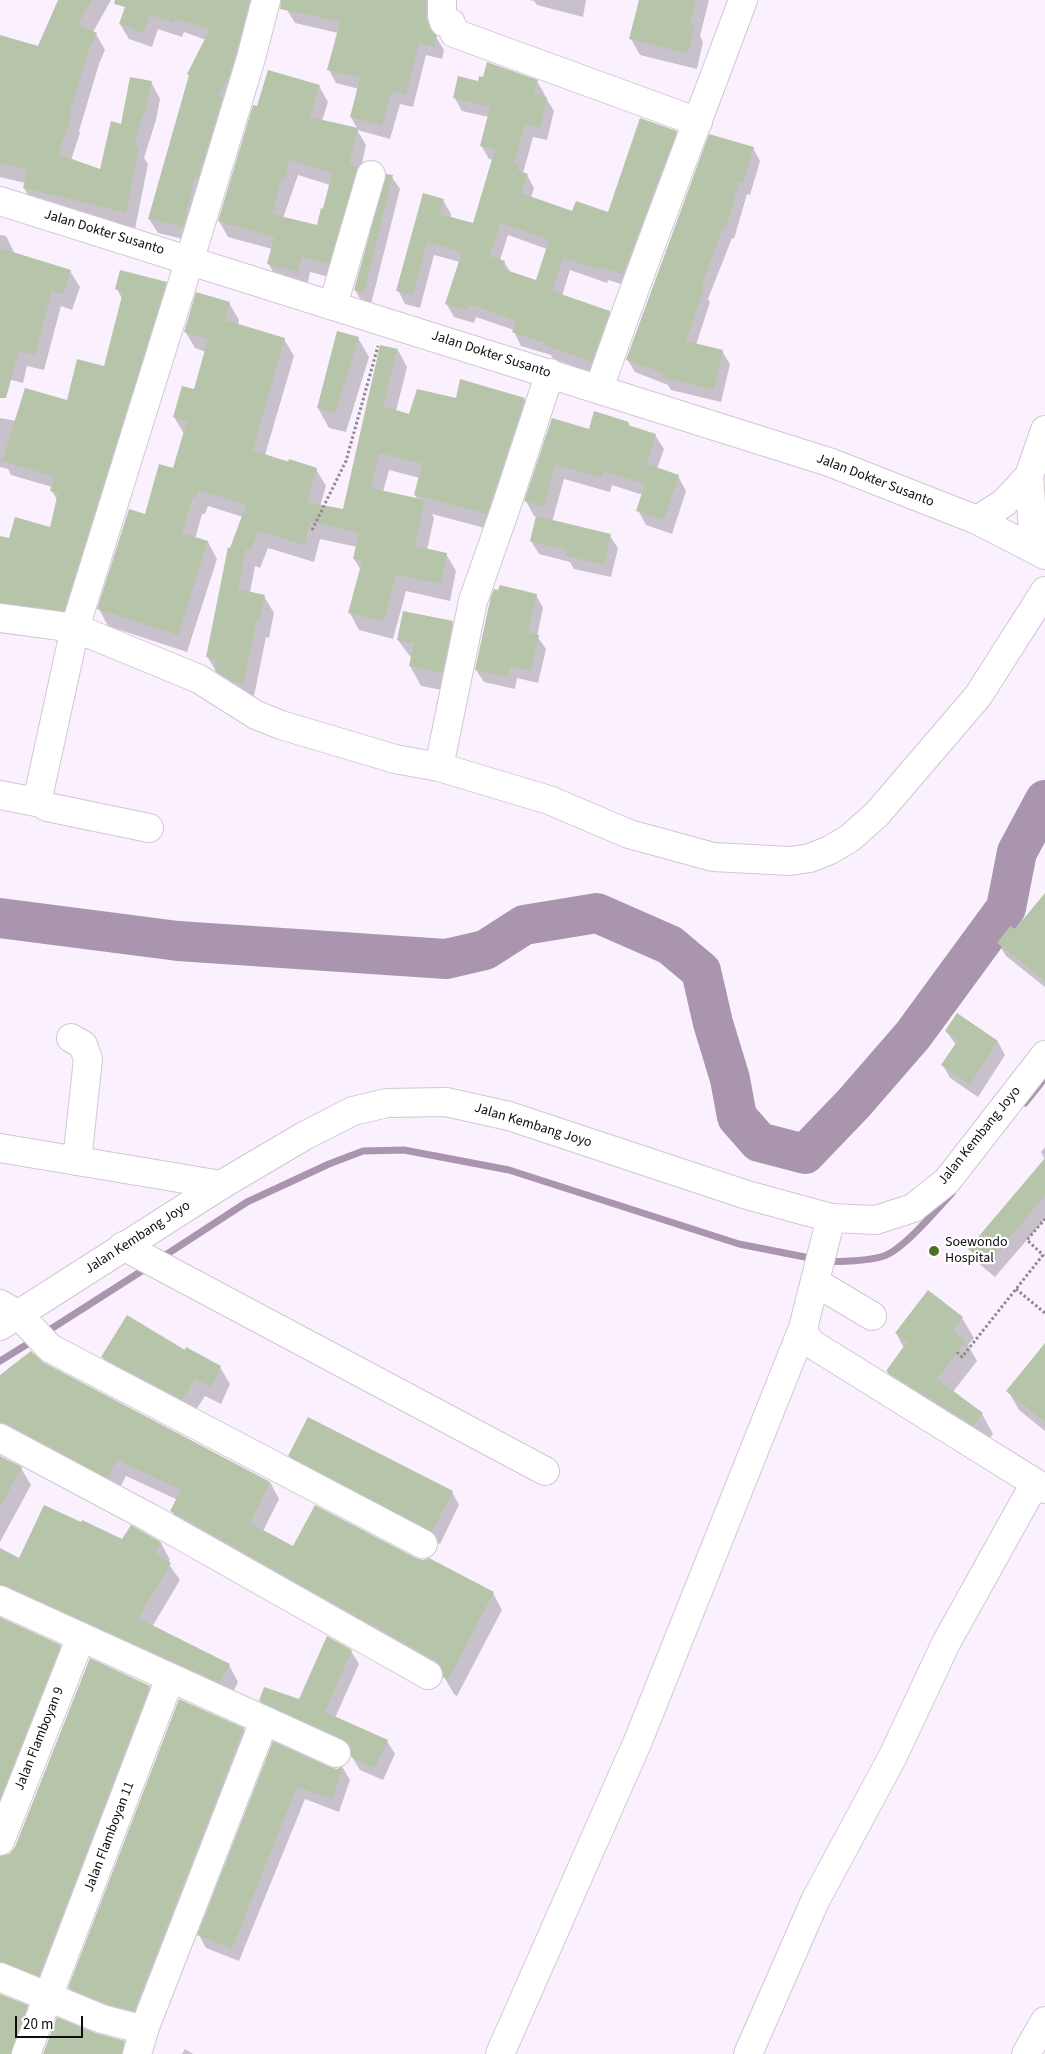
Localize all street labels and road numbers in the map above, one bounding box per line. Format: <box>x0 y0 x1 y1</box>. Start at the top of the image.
street label: Jalan Dokter Susanto <box>42 207 166 259</box>
street label: Jalan Dokter Susanto <box>429 328 553 382</box>
street label: Jalan Dokter Susanto <box>814 451 936 511</box>
street label: Jalan Kembang Joyo <box>935 1083 1025 1189</box>
street label: Jalan Kembang Joyo <box>472 1100 594 1152</box>
street label: Jalan Kembang Joyo <box>82 1198 194 1278</box>
street label: Jalan Flamboyan 9 <box>12 1685 68 1793</box>
street label: Jalan Flamboyan 11 <box>81 1779 139 1895</box>

